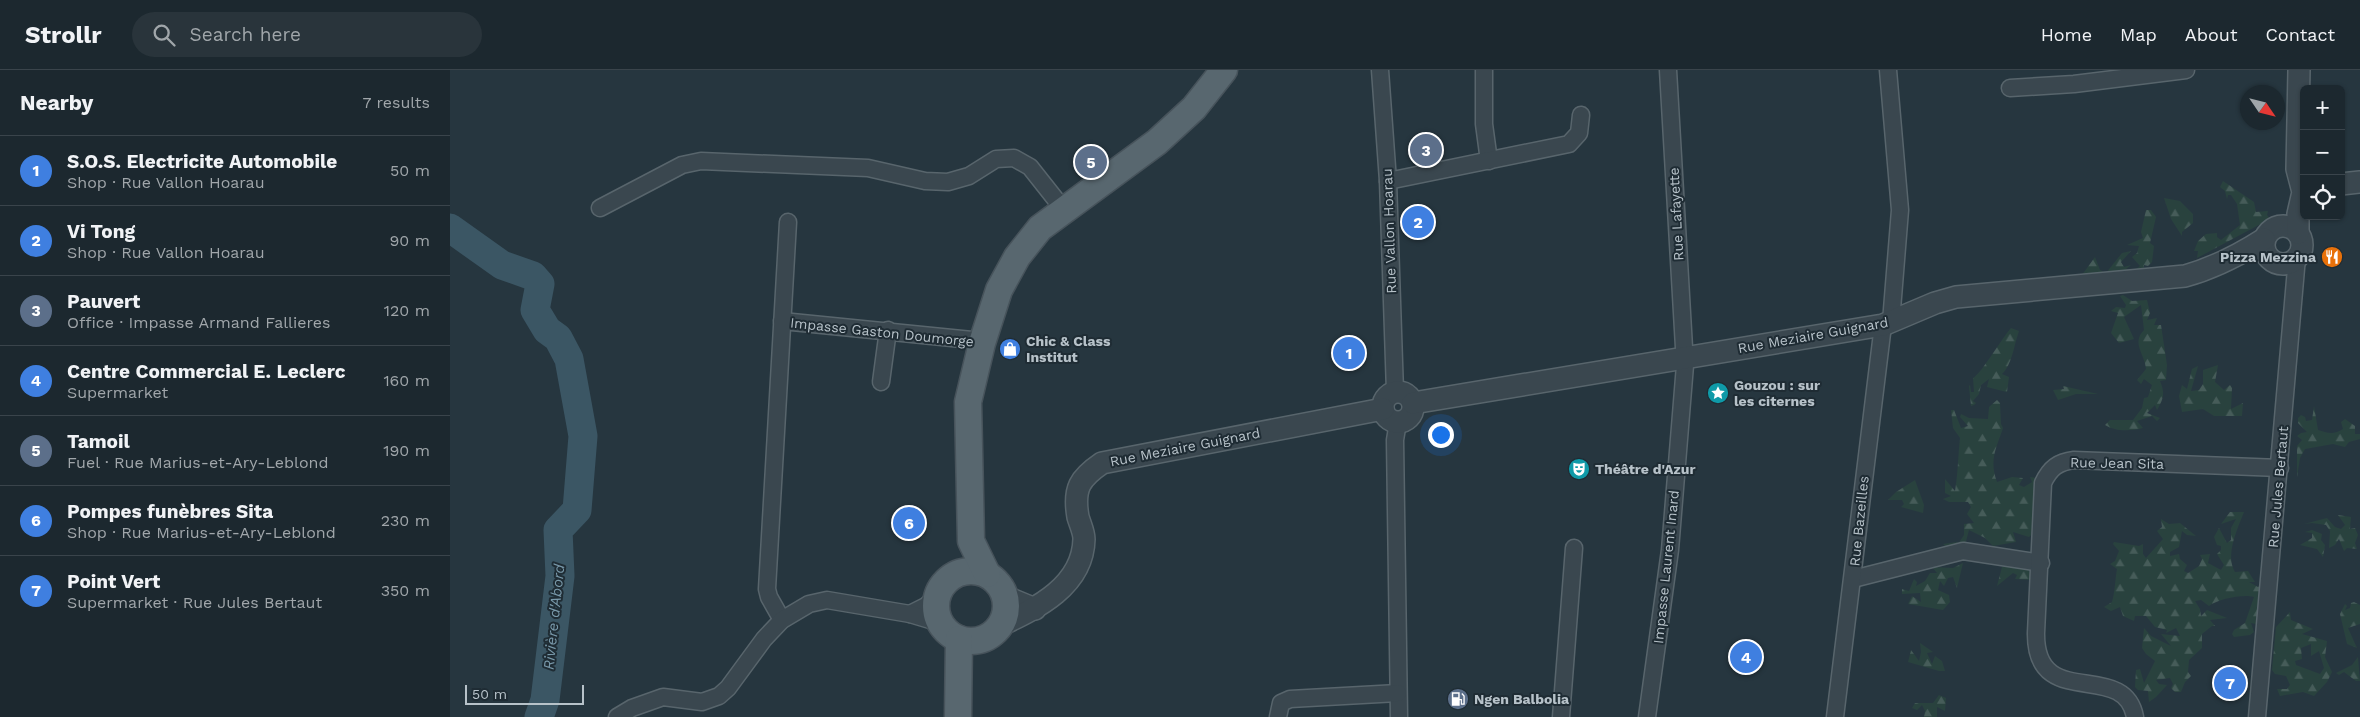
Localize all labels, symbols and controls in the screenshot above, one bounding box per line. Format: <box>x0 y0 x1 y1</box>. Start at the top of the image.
search box <box>132 12 482 57</box>
text: Strollr <box>25 21 102 49</box>
icon: search <box>150 21 178 49</box>
text: Search here <box>190 23 301 46</box>
text: Home <box>2041 24 2092 45</box>
text: Map <box>2120 24 2157 45</box>
text: About <box>2185 24 2237 45</box>
text: Contact <box>2265 24 2335 45</box>
north arrow <box>2240 85 2285 130</box>
map controls <box>2300 85 2345 220</box>
button: + <box>2300 85 2345 130</box>
text: Nearby <box>20 90 93 115</box>
text: 7 results <box>363 93 430 112</box>
button: − <box>2300 130 2345 175</box>
pin: 3 <box>1410 131 1442 169</box>
pin: 5 <box>1075 143 1107 181</box>
text: S.O.S. Electricite Automobile <box>67 150 337 173</box>
text: 1 <box>33 161 39 180</box>
text: 50 m <box>390 161 430 180</box>
street label: Rue Lafayette <box>1666 167 1686 261</box>
street label: Rue Vallon Hoarau <box>1379 168 1399 294</box>
text: Shop · Rue Vallon Hoarau <box>67 173 265 192</box>
button: locate <box>2300 175 2345 220</box>
pin: 2 <box>1402 203 1434 241</box>
text: Vi Tong <box>67 220 135 243</box>
text: 2 <box>31 231 41 250</box>
text: 90 m <box>389 231 430 250</box>
text: Shop · Rue Vallon Hoarau <box>67 243 265 262</box>
restaurant icon: Pizza Mezzina <box>2320 245 2344 269</box>
place label: Pizza Mezzina <box>2220 249 2317 265</box>
text: Pauvert <box>67 290 140 313</box>
text: 3 <box>31 301 41 320</box>
text: 120 m <box>384 301 430 320</box>
text: Office · Impasse Armand Fallieres <box>67 313 330 332</box>
street label: Impasse Gaston Doumorge <box>789 314 975 350</box>
street label: Rue Meziaire Guignard <box>1736 314 1890 356</box>
place label: Chic & Class Institut <box>1026 333 1111 365</box>
pin: 1 <box>1333 334 1365 372</box>
shop icon: Chic & Class Institut <box>998 337 1022 361</box>
text: Centre Commercial E. Leclerc <box>67 360 346 383</box>
text: 4 <box>31 371 41 390</box>
text: 160 m <box>383 371 430 390</box>
place label: Gouzou : sur les citernes <box>1734 377 1820 409</box>
place icon: Gouzou : sur les citernes <box>1706 381 1730 405</box>
text: Supermarket <box>67 383 168 402</box>
your location <box>1428 422 1454 448</box>
street label: Rue Meziaire Guignard <box>1109 425 1261 469</box>
street label: Rue Jules Bertaut <box>2265 425 2291 549</box>
text: Tamoil <box>67 430 130 453</box>
text: 5 <box>31 441 41 460</box>
text: 190 m <box>383 441 430 460</box>
text: Fuel · Rue Marius-et-Ary-Leblond <box>67 453 328 472</box>
street label: Rue Jean Sita <box>2070 454 2164 472</box>
theatre icon: Théâtre d'Azur <box>1567 457 1591 481</box>
place label: Théâtre d'Azur <box>1595 461 1695 477</box>
street label: Rue Bazeilles <box>1846 475 1872 567</box>
street label: Impasse Laurent Inard <box>1650 489 1682 645</box>
text: Pompes funèbres Sita <box>67 500 273 523</box>
pin: 6 <box>893 504 925 542</box>
text: 6 <box>31 511 41 530</box>
text: 230 m <box>381 511 430 530</box>
text: Shop · Rue Marius-et-Ary-Leblond <box>67 523 336 542</box>
water label: Rivière d'Abord <box>539 562 569 671</box>
text: Point Vert <box>67 570 160 593</box>
text: 7 <box>31 581 41 600</box>
text: 350 m <box>381 581 430 600</box>
text: Supermarket · Rue Jules Bertaut <box>67 593 322 612</box>
pin: 4 <box>1730 638 1762 676</box>
pin: 7 <box>2214 664 2246 702</box>
scale bar <box>465 682 584 705</box>
text: 50 m <box>472 686 507 702</box>
fuel station icon: Ngen Balbolia <box>1446 687 1470 711</box>
place label: Ngen Balbolia <box>1474 691 1570 707</box>

